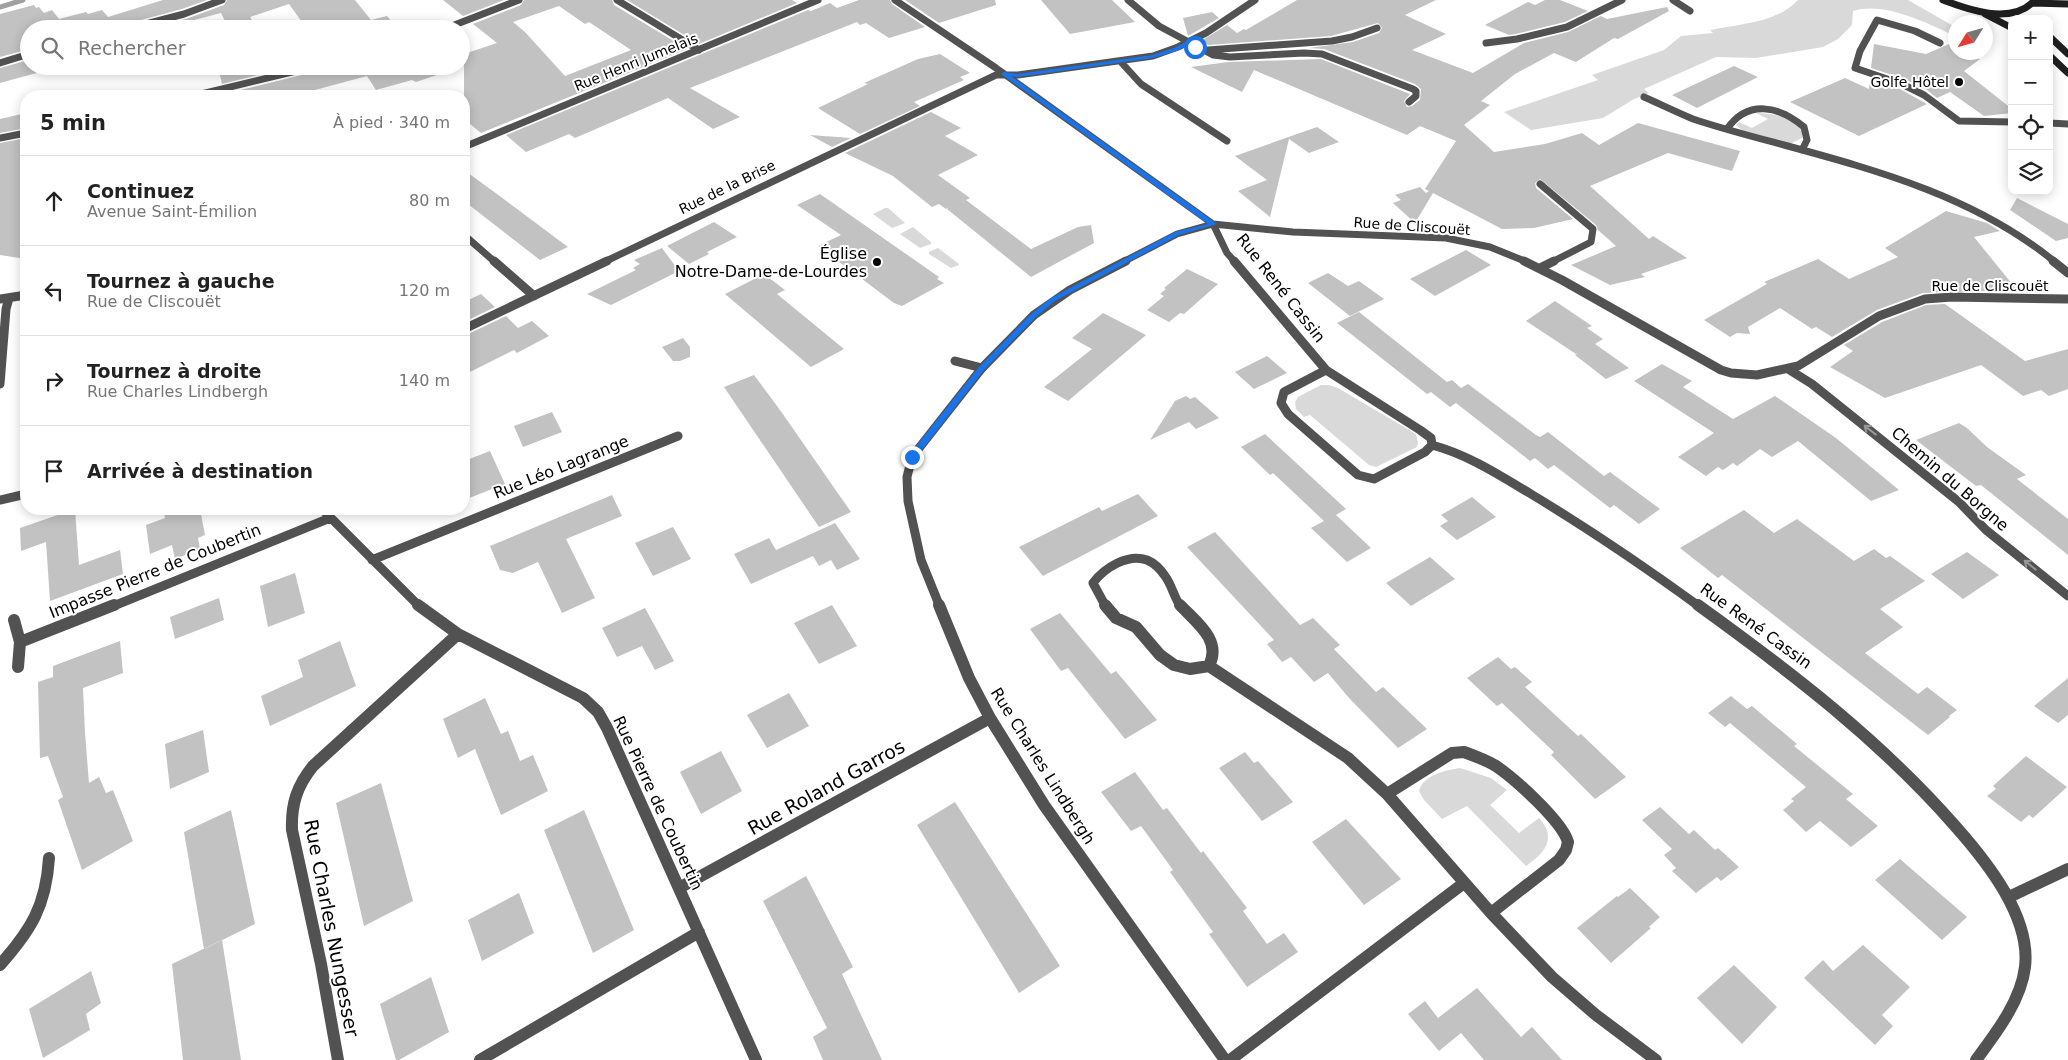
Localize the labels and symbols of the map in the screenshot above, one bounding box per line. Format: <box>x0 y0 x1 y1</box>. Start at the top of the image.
north arrow <box>1948 15 1993 60</box>
street label: Rue Henri Jumelais <box>572 30 700 94</box>
route start <box>1184 36 1207 59</box>
place label: Golfe Hôtel <box>1871 74 1949 90</box>
marker: Golfe Hôtel <box>1953 76 1965 88</box>
street label: Rue de la Brise <box>676 157 778 217</box>
street label: Rue de Cliscouët <box>1353 214 1471 238</box>
street label: Rue René Cassin <box>1233 230 1329 346</box>
place label: Église Notre-Dame-de-Lourdes <box>675 244 867 281</box>
marker: Église Notre-Dame-de-Lourdes <box>871 256 883 268</box>
street label: Rue de Cliscouët <box>1931 278 2049 294</box>
street label: Chemin du Borgne <box>1888 423 2012 535</box>
one-way arrow <box>1863 425 1876 436</box>
street label: Rue Léo Lagrange <box>491 431 631 503</box>
route end <box>901 446 924 469</box>
street label: Impasse Pierre de Coubertin <box>46 520 264 622</box>
one-way arrow <box>2023 560 2036 571</box>
street label: Rue René Cassin <box>1697 579 1815 673</box>
street label: Rue Charles Lindbergh <box>987 684 1099 848</box>
street label: Rue Pierre de Coubertin <box>609 713 707 893</box>
street label: Rue Roland Garros <box>744 735 908 839</box>
street label: Rue Charles Nungesser <box>300 817 364 1039</box>

